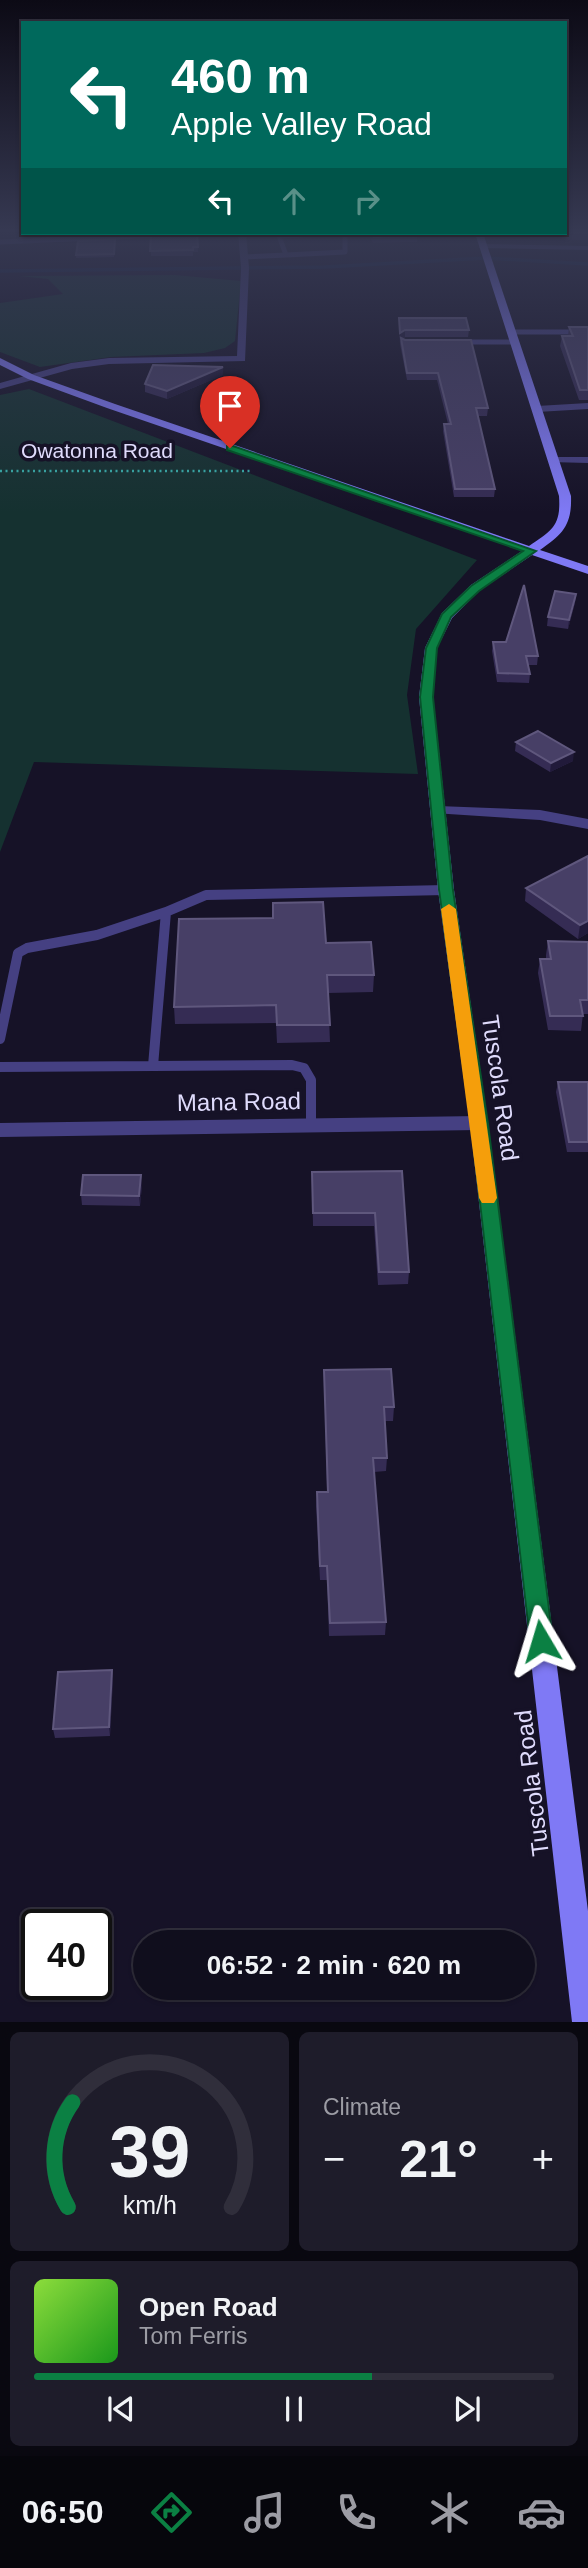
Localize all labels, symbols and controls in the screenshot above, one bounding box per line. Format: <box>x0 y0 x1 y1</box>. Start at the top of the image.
icon: left <box>56 49 147 140</box>
text: 460 m <box>171 49 310 103</box>
text: Apple Valley Road <box>171 106 432 142</box>
icon: left <box>202 182 240 220</box>
icon: ahead <box>275 182 313 220</box>
icon: right <box>348 182 386 220</box>
pin <box>200 376 260 448</box>
icon: arrive <box>211 387 249 425</box>
street label: Owatonna Road <box>21 439 173 462</box>
street label: Tuscola Road <box>477 1013 524 1163</box>
street label: Mana Road <box>177 1087 301 1116</box>
position arrow <box>504 1604 578 1678</box>
street label: Tuscola Road <box>509 1708 554 1858</box>
speed limit sign: 40 <box>21 1909 112 2000</box>
text: 06:52 · 2 min · 620 m <box>207 1950 461 1980</box>
text: Climate <box>323 2094 401 2120</box>
text: 39 <box>109 2112 190 2193</box>
text: 21° <box>399 2130 478 2188</box>
text: − <box>323 2138 345 2180</box>
text: + <box>532 2138 554 2180</box>
text: km/h <box>122 2191 177 2219</box>
text: Open Road <box>139 2292 278 2322</box>
text: Tom Ferris <box>139 2323 248 2349</box>
icon: previous <box>102 2390 140 2428</box>
icon: pause <box>275 2390 313 2428</box>
icon: next <box>448 2390 486 2428</box>
icon: directions <box>147 2488 196 2537</box>
icon: music <box>240 2488 289 2537</box>
icon: phone <box>332 2488 381 2537</box>
icon: climate <box>425 2488 474 2537</box>
icon: car <box>517 2488 566 2537</box>
text: 06:50 <box>22 2494 104 2530</box>

